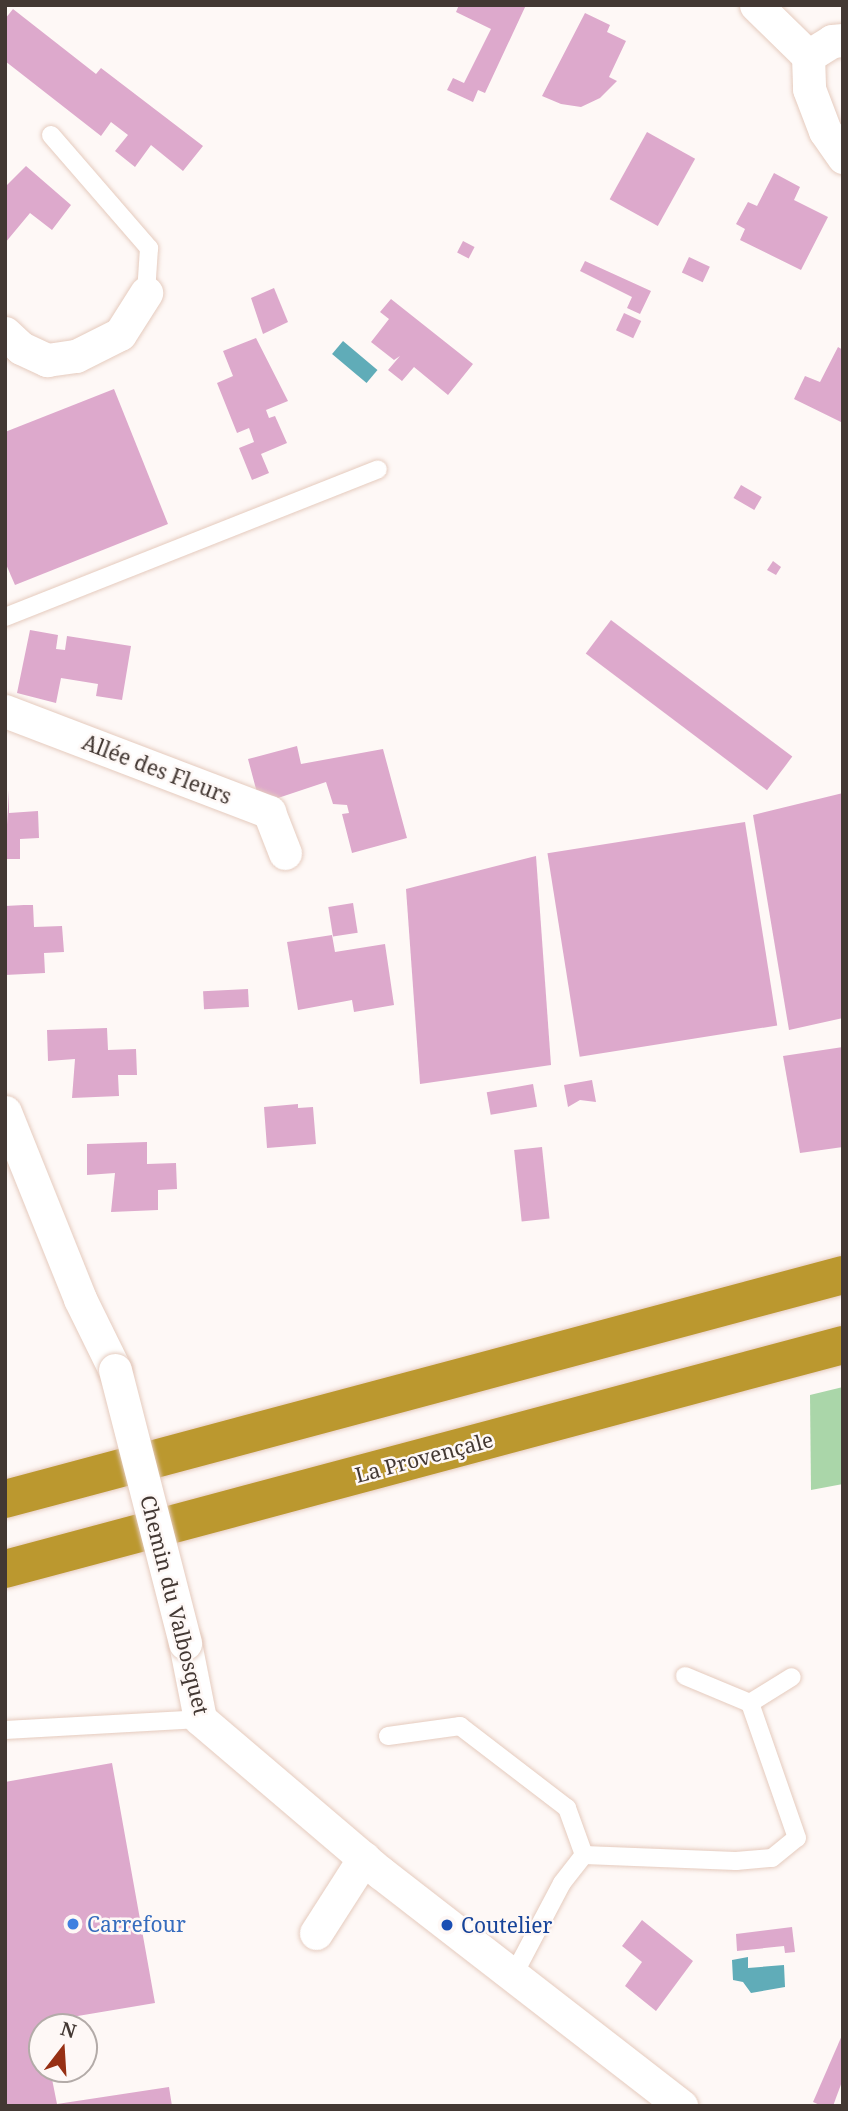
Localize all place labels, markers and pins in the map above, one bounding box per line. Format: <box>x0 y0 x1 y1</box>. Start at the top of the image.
place label: Carrefour <box>87 1911 186 1937</box>
place label: Coutelier <box>461 1912 552 1938</box>
marker: Carrefour <box>65 1916 81 1932</box>
marker: Coutelier <box>439 1917 455 1933</box>

